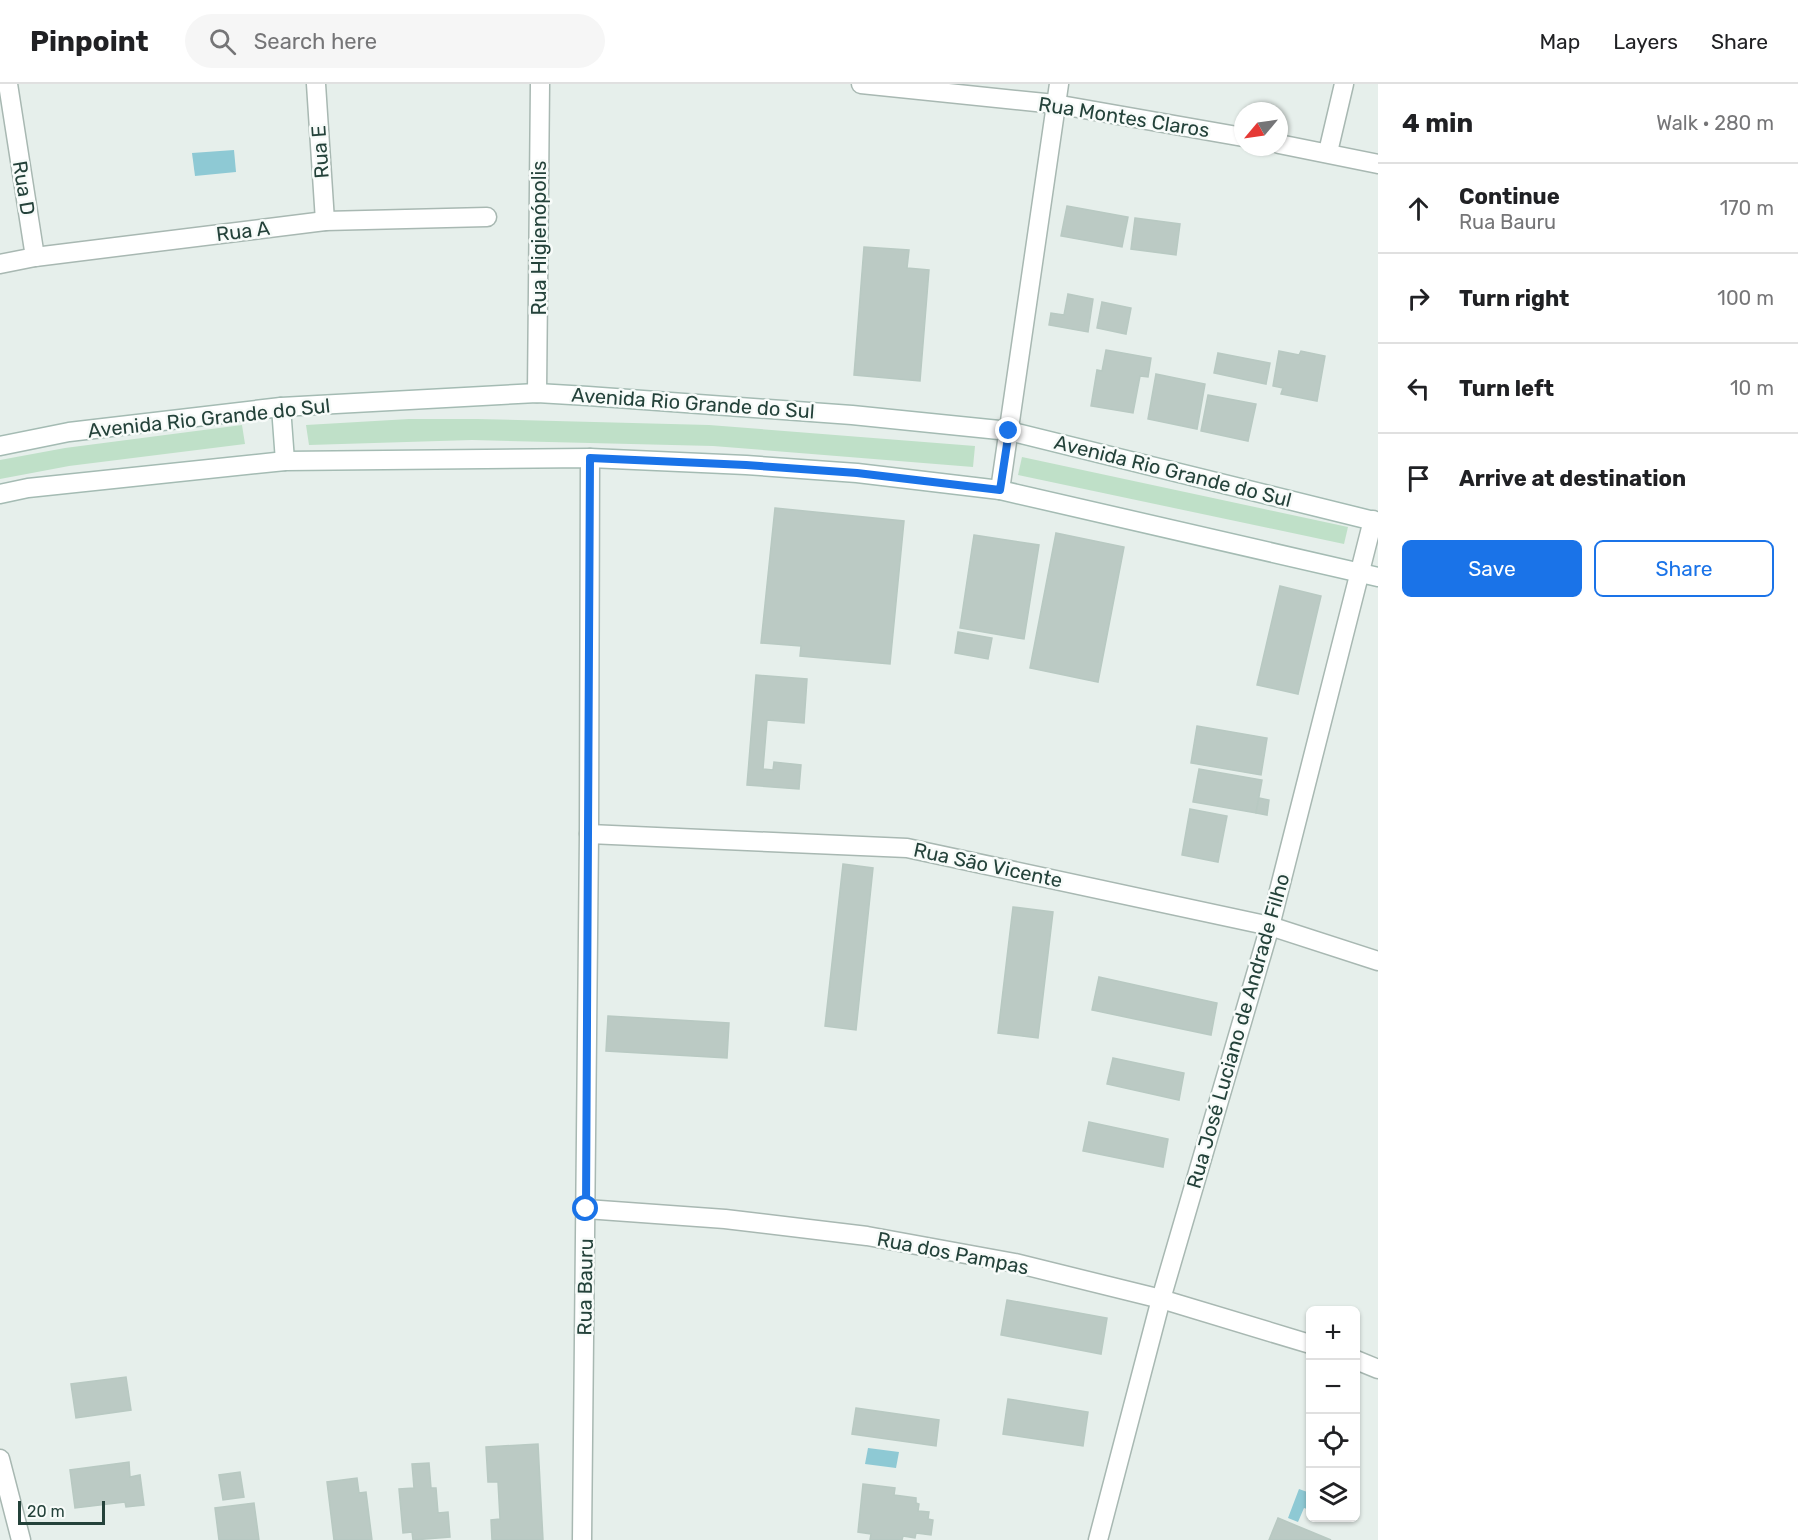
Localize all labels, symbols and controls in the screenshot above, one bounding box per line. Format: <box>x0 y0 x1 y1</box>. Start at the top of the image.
search box <box>185 14 605 68</box>
text: Pinpoint <box>30 25 149 58</box>
icon: search <box>206 25 239 58</box>
text: Search here <box>254 28 377 55</box>
text: Map <box>1539 29 1580 54</box>
text: Layers <box>1613 29 1678 54</box>
text: Share <box>1711 29 1768 54</box>
street label: Rua Montes Claros <box>1037 92 1211 142</box>
north arrow <box>1234 102 1288 156</box>
text: 4 min <box>1402 108 1473 139</box>
text: Walk · 280 m <box>1656 111 1774 135</box>
street label: Rua E <box>306 125 334 179</box>
street label: Rua D <box>8 159 40 217</box>
street label: Rua Higienópolis <box>527 160 551 316</box>
text: Continue <box>1459 183 1560 210</box>
icon: ahead <box>1402 192 1435 225</box>
text: 170 m <box>1720 196 1774 220</box>
text: Rua Bauru <box>1459 210 1556 234</box>
street label: Rua A <box>215 216 271 246</box>
icon: right <box>1402 282 1435 315</box>
text: Turn right <box>1459 285 1569 312</box>
text: 100 m <box>1717 286 1774 310</box>
icon: left <box>1402 372 1435 405</box>
text: Turn left <box>1459 375 1554 402</box>
text: 10 m <box>1730 376 1774 400</box>
street label: Avenida Rio Grande do Sul <box>571 383 815 423</box>
street label: Avenida Rio Grande do Sul <box>87 393 331 443</box>
route end <box>995 417 1021 443</box>
street label: Avenida Rio Grande do Sul <box>1052 430 1294 512</box>
icon: arrive <box>1402 462 1435 495</box>
text: Arrive at destination <box>1459 465 1686 492</box>
button: Save <box>1402 540 1582 597</box>
button: Share <box>1594 540 1774 597</box>
street label: Rua São Vicente <box>911 838 1065 892</box>
street label: Rua José Luciano de Andrade Filho <box>1181 871 1295 1191</box>
route start <box>572 1195 598 1221</box>
street label: Rua dos Pampas <box>875 1227 1031 1279</box>
street label: Rua Bauru <box>572 1238 598 1336</box>
map controls <box>1306 1306 1360 1522</box>
button: + <box>1306 1306 1360 1360</box>
button: − <box>1306 1360 1360 1414</box>
button: locate <box>1306 1414 1360 1468</box>
button: layers <box>1306 1468 1360 1522</box>
scale bar <box>18 1498 105 1526</box>
text: 20 m <box>27 1502 65 1521</box>

